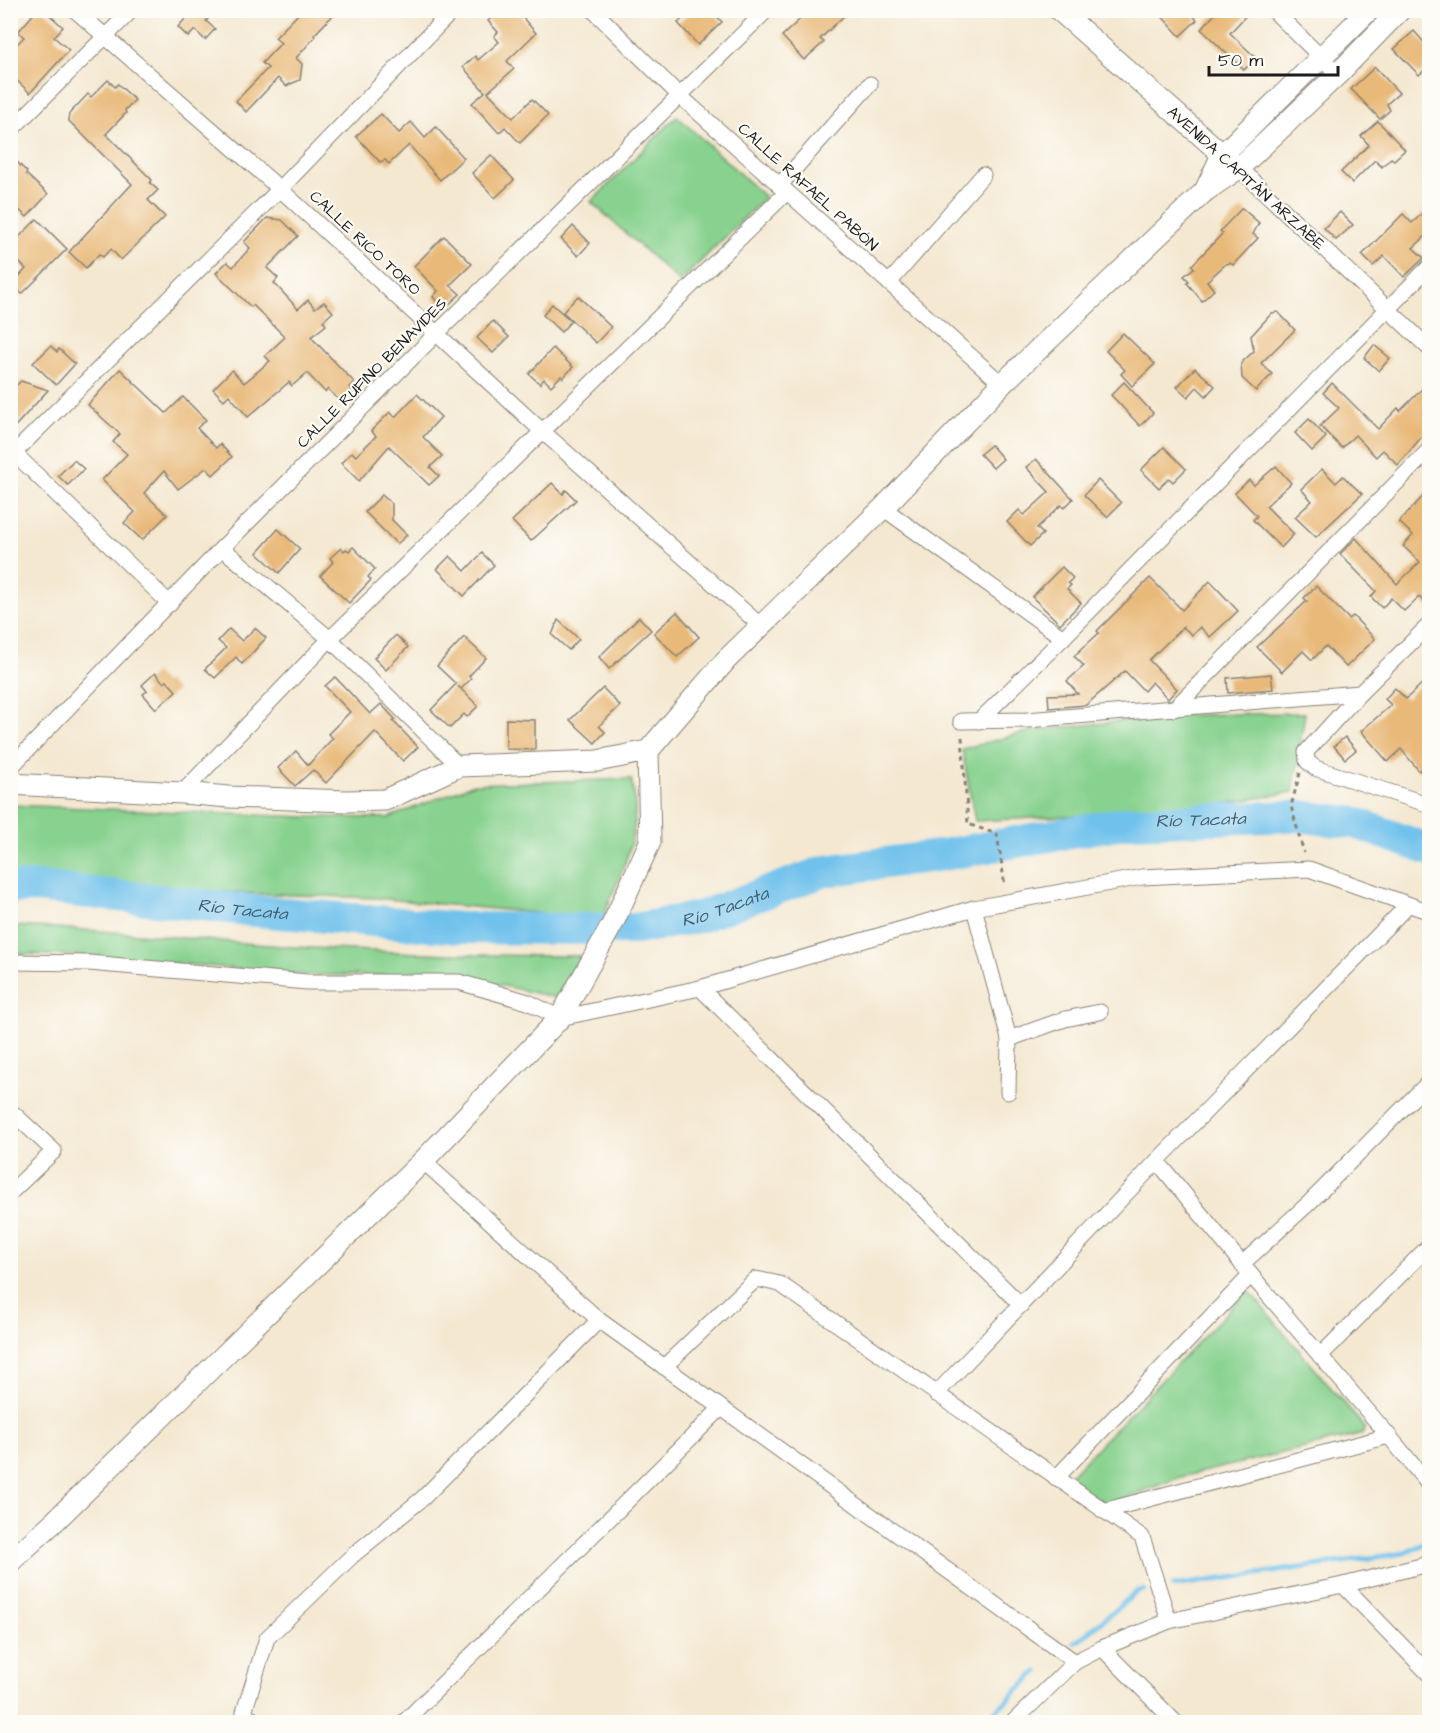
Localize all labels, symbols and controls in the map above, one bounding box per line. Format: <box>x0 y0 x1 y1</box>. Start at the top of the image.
scale bar <box>1209 39 1338 77</box>
text: 50 m <box>1218 48 1263 73</box>
street label: AVENIDA CAPITÁN ARZABE <box>1162 101 1330 255</box>
street label: CALLE RAFAEL PABÓN <box>733 118 883 256</box>
street label: CALLE RICO TORO <box>305 186 426 301</box>
street label: CALLE RUFINO BENAVIDES <box>292 293 452 453</box>
water label: Río Tacata <box>1155 805 1247 834</box>
water label: Río Tacata <box>680 880 773 933</box>
water label: Río Tacata <box>196 892 290 926</box>

